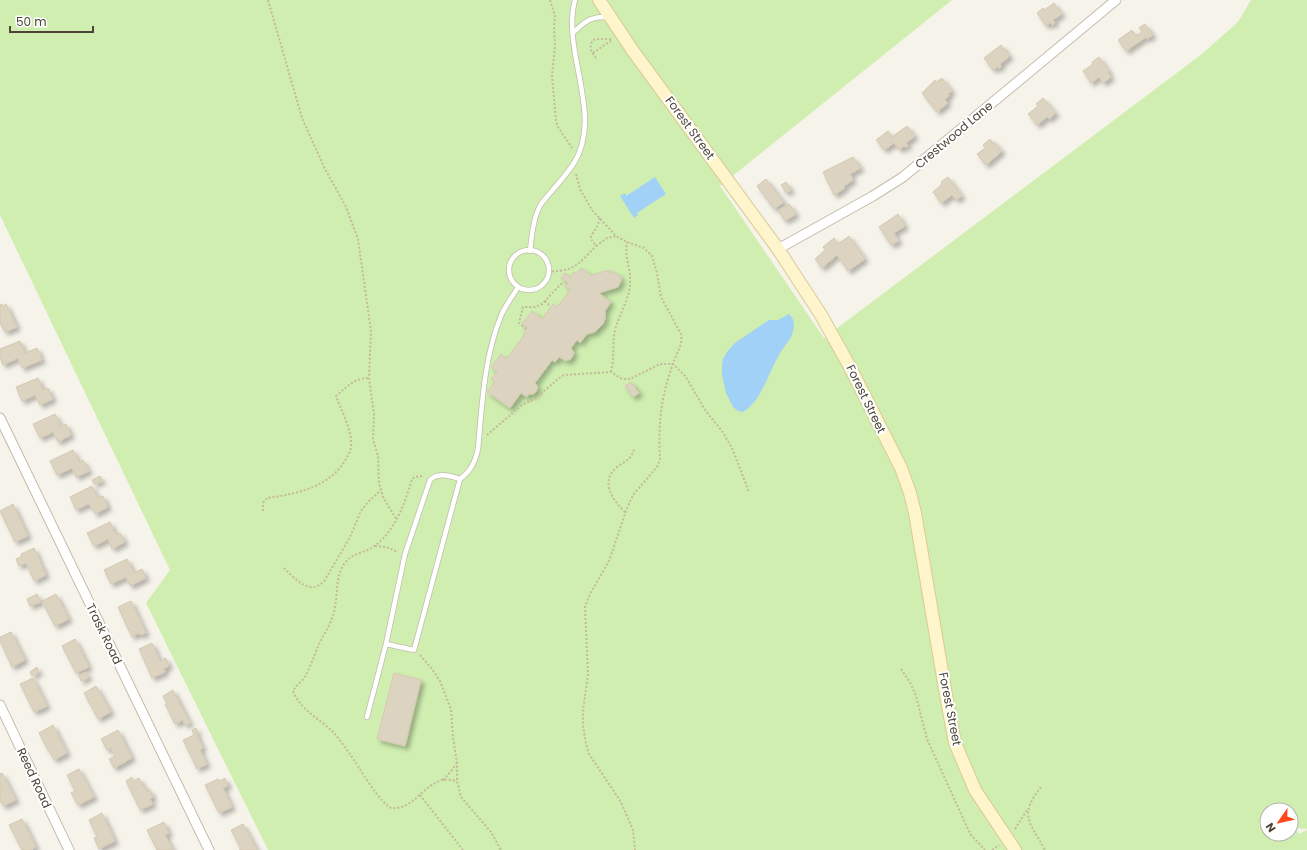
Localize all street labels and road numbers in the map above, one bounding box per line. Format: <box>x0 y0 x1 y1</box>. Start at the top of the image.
street label: Forest Street <box>662 93 719 163</box>
street label: Crestwood Lane <box>911 97 996 172</box>
street label: Forest Street <box>842 362 890 436</box>
street label: Trask Road <box>82 600 127 667</box>
street label: Forest Street <box>935 671 966 747</box>
street label: Reed Road <box>13 745 56 811</box>

